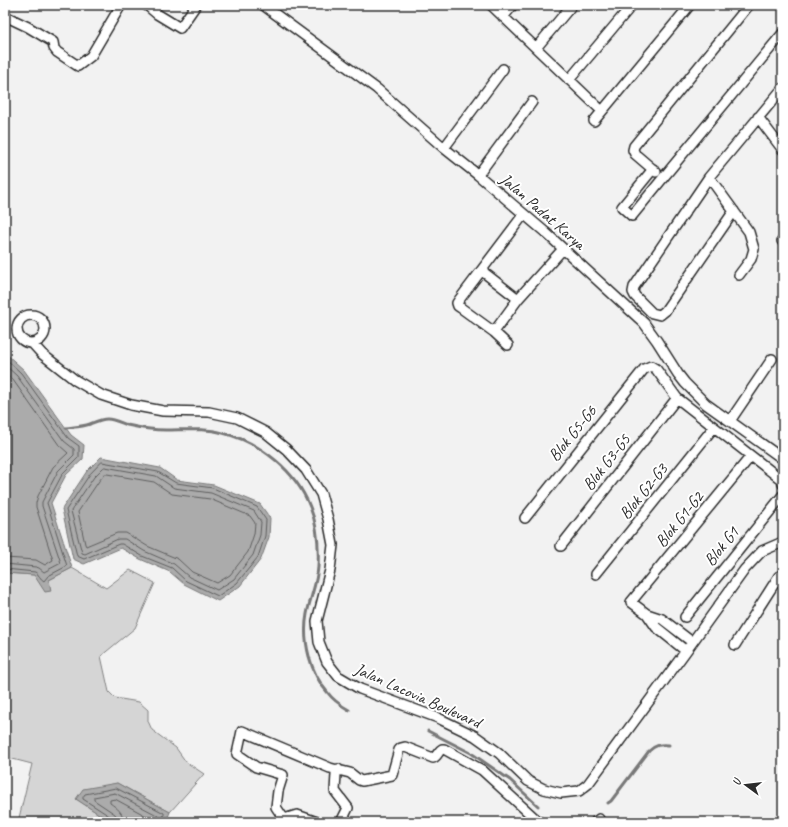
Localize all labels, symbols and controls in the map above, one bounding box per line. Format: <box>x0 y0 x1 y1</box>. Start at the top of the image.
street label: Jalan Padat Karya <box>495 168 591 255</box>
street label: Blok G5-G6 <box>544 400 602 465</box>
street label: Blok G3-G5 <box>578 429 636 495</box>
street label: Blok G2-G3 <box>615 458 673 523</box>
street label: Blok G1-G2 <box>651 486 709 551</box>
street label: Blok G1 <box>699 521 744 570</box>
street label: Jalan Lacovia Boulevard <box>351 658 486 734</box>
north arrow <box>726 765 766 805</box>
text: U <box>729 775 744 787</box>

